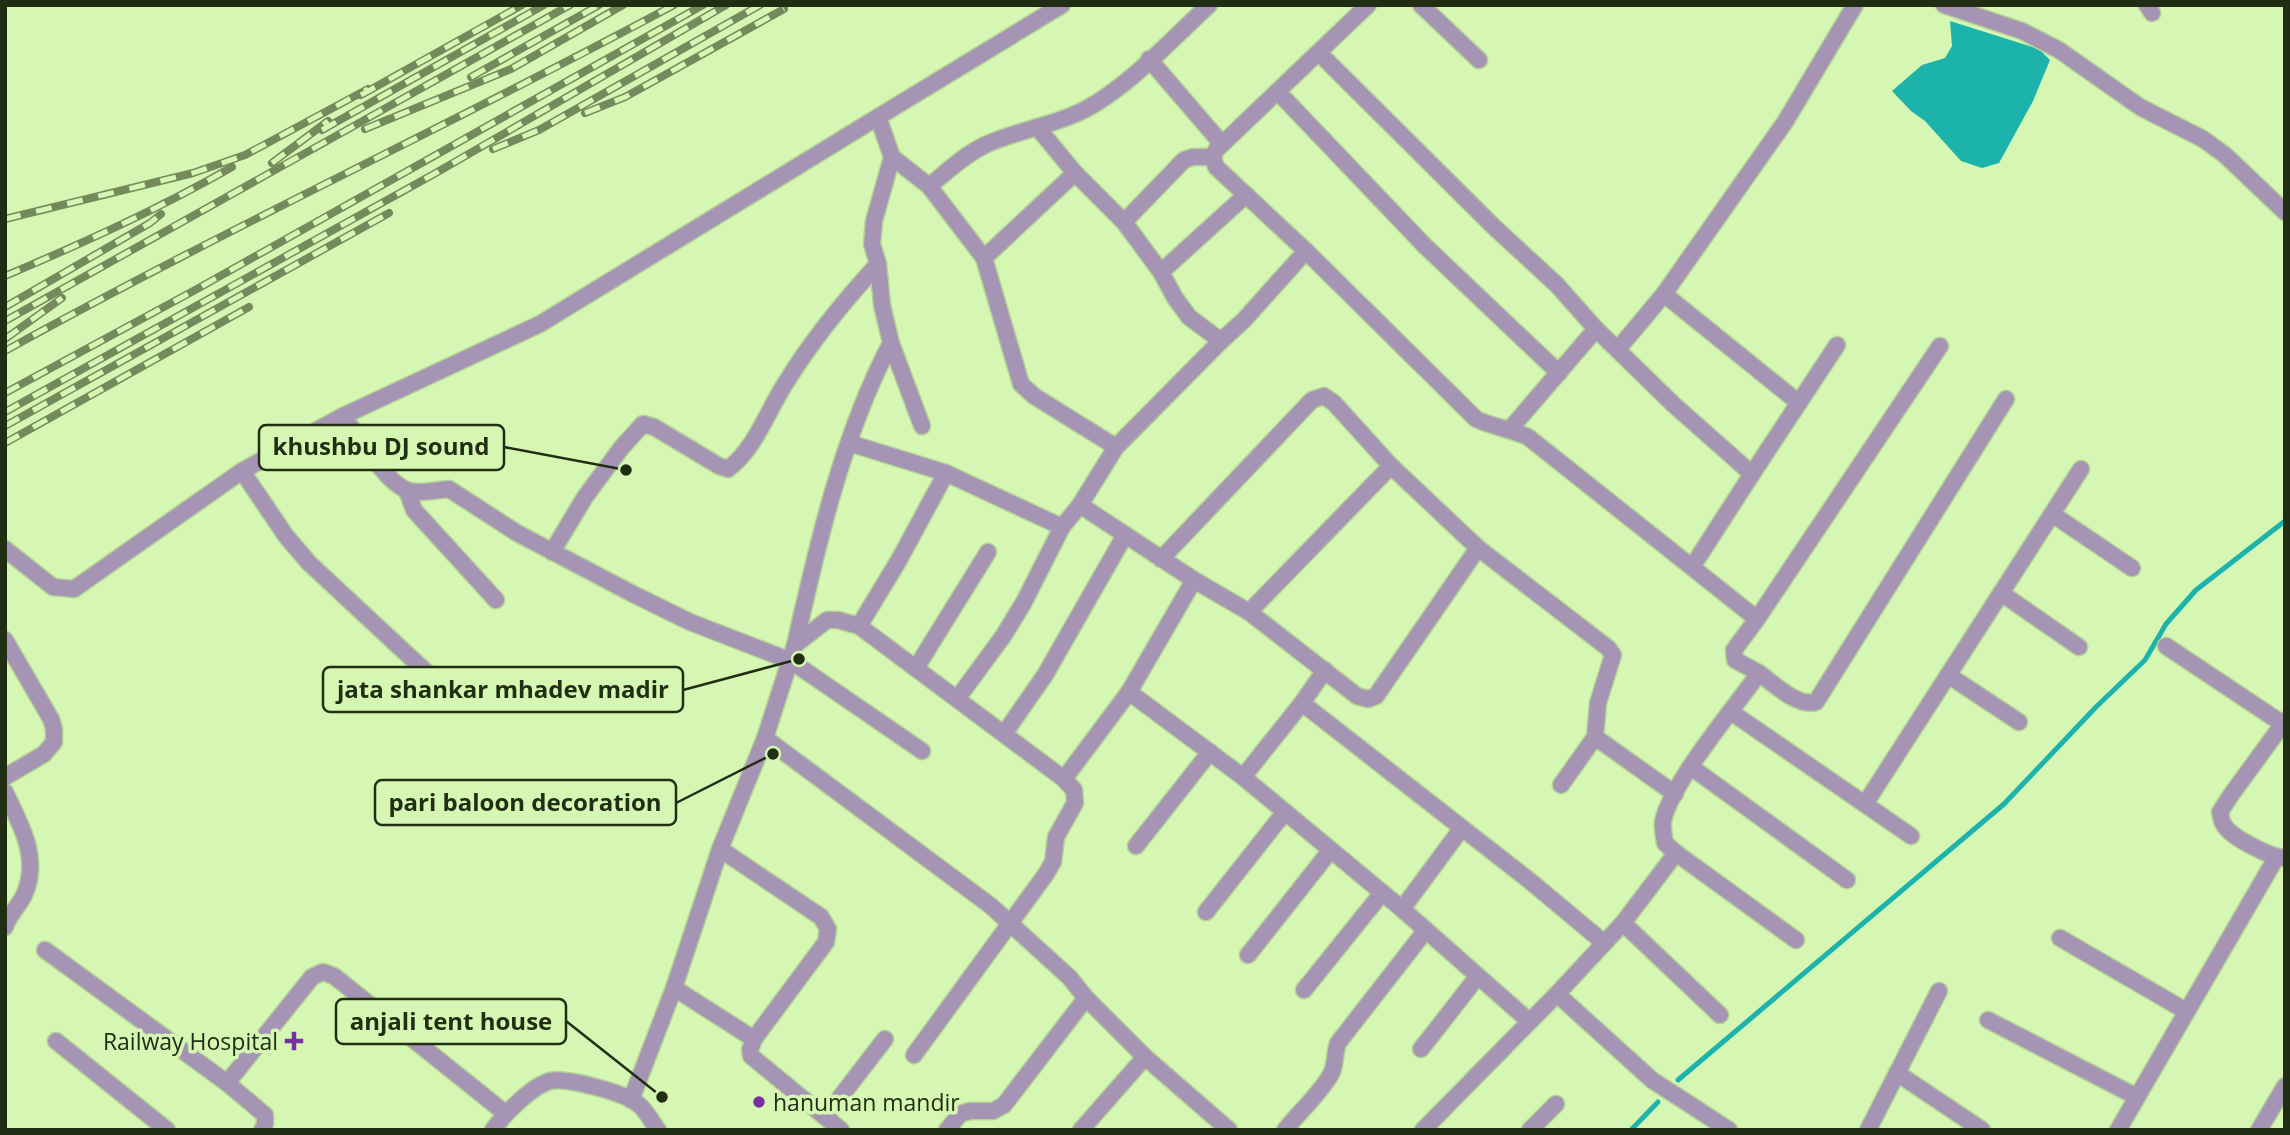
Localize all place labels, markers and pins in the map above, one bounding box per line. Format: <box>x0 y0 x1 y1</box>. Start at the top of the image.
callout: khushbu DJ sound <box>259 425 504 470</box>
callout: jata shankar mhadev madir <box>323 667 683 712</box>
callout: pari baloon decoration <box>375 780 676 825</box>
callout: anjali tent house <box>336 999 566 1044</box>
place label: Railway Hospital <box>103 1025 278 1057</box>
marker: Railway Hospital <box>284 1031 304 1051</box>
place label: hanuman mandir <box>773 1086 960 1118</box>
marker: hanuman mandir <box>751 1094 767 1110</box>

